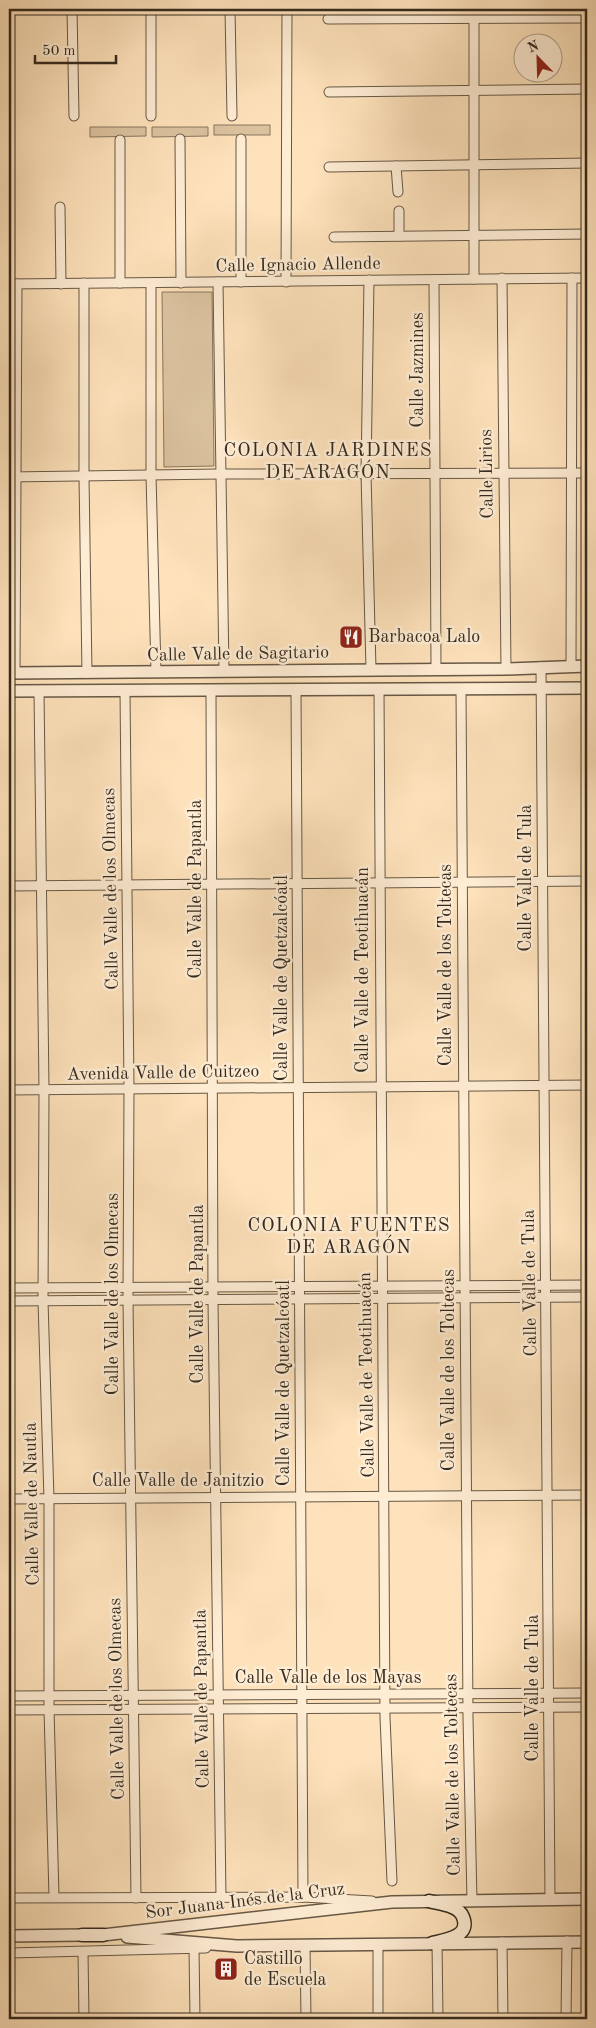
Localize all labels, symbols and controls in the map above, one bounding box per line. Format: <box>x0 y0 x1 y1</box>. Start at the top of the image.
scale bar <box>35 32 116 64</box>
north arrow <box>514 32 564 82</box>
text: N <box>526 38 541 55</box>
text: 50 m <box>42 44 76 59</box>
street label: Calle Ignacio Allende <box>215 255 381 275</box>
street label: Calle Jazmines <box>409 312 427 428</box>
street label: Calle Lirios <box>477 429 497 519</box>
district label: COLONIA JARDINES DE ARAGÓN <box>223 442 433 483</box>
restaurant icon: Barbacoa Lalo <box>338 624 364 650</box>
place label: Barbacoa Lalo <box>368 628 480 646</box>
street label: Calle Valle de Sagitario <box>147 643 329 665</box>
street label: Calle Valle de los Olmecas <box>100 788 122 990</box>
street label: Calle Valle de Papantla <box>187 799 205 979</box>
street label: Calle Valle de Tula <box>517 804 535 952</box>
street label: Calle Valle de los Toltecas <box>437 864 455 1066</box>
street label: Calle Valle de Teotihuacán <box>354 867 372 1073</box>
street label: Calle Valle de Quetzalcóatl <box>273 875 291 1081</box>
street label: Avenida Valle de Cuitzeo <box>67 1062 259 1084</box>
street label: Calle Valle de los Olmecas <box>104 1193 122 1395</box>
street label: Calle Valle de Papantla <box>189 1204 207 1384</box>
street label: Calle Valle de Tula <box>520 1209 540 1357</box>
district label: COLONIA FUENTES DE ARAGÓN <box>248 1217 450 1258</box>
street label: Calle Valle de los Toltecas <box>440 1269 458 1471</box>
street label: Calle Valle de Teotihuacán <box>356 1272 378 1478</box>
street label: Calle Valle de Quetzalcóatl <box>275 1280 293 1486</box>
street label: Calle Valle de Nautla <box>22 1422 42 1586</box>
street label: Calle Valle de Janitzio <box>92 1472 264 1490</box>
street label: Calle Valle de los Olmecas <box>106 1598 128 1800</box>
street label: Calle Valle de Papantla <box>191 1609 213 1789</box>
street label: Calle Valle de Tula <box>524 1614 542 1762</box>
street label: Calle Valle de los Mayas <box>234 1669 422 1687</box>
street label: Calle Valle de los Toltecas <box>442 1674 464 1876</box>
street label: Sor Juana Inés de la Cruz <box>144 1880 346 1922</box>
place label: Castillo de Escuela <box>244 1950 327 1989</box>
building icon: Castillo de Escuela <box>213 1956 239 1982</box>

